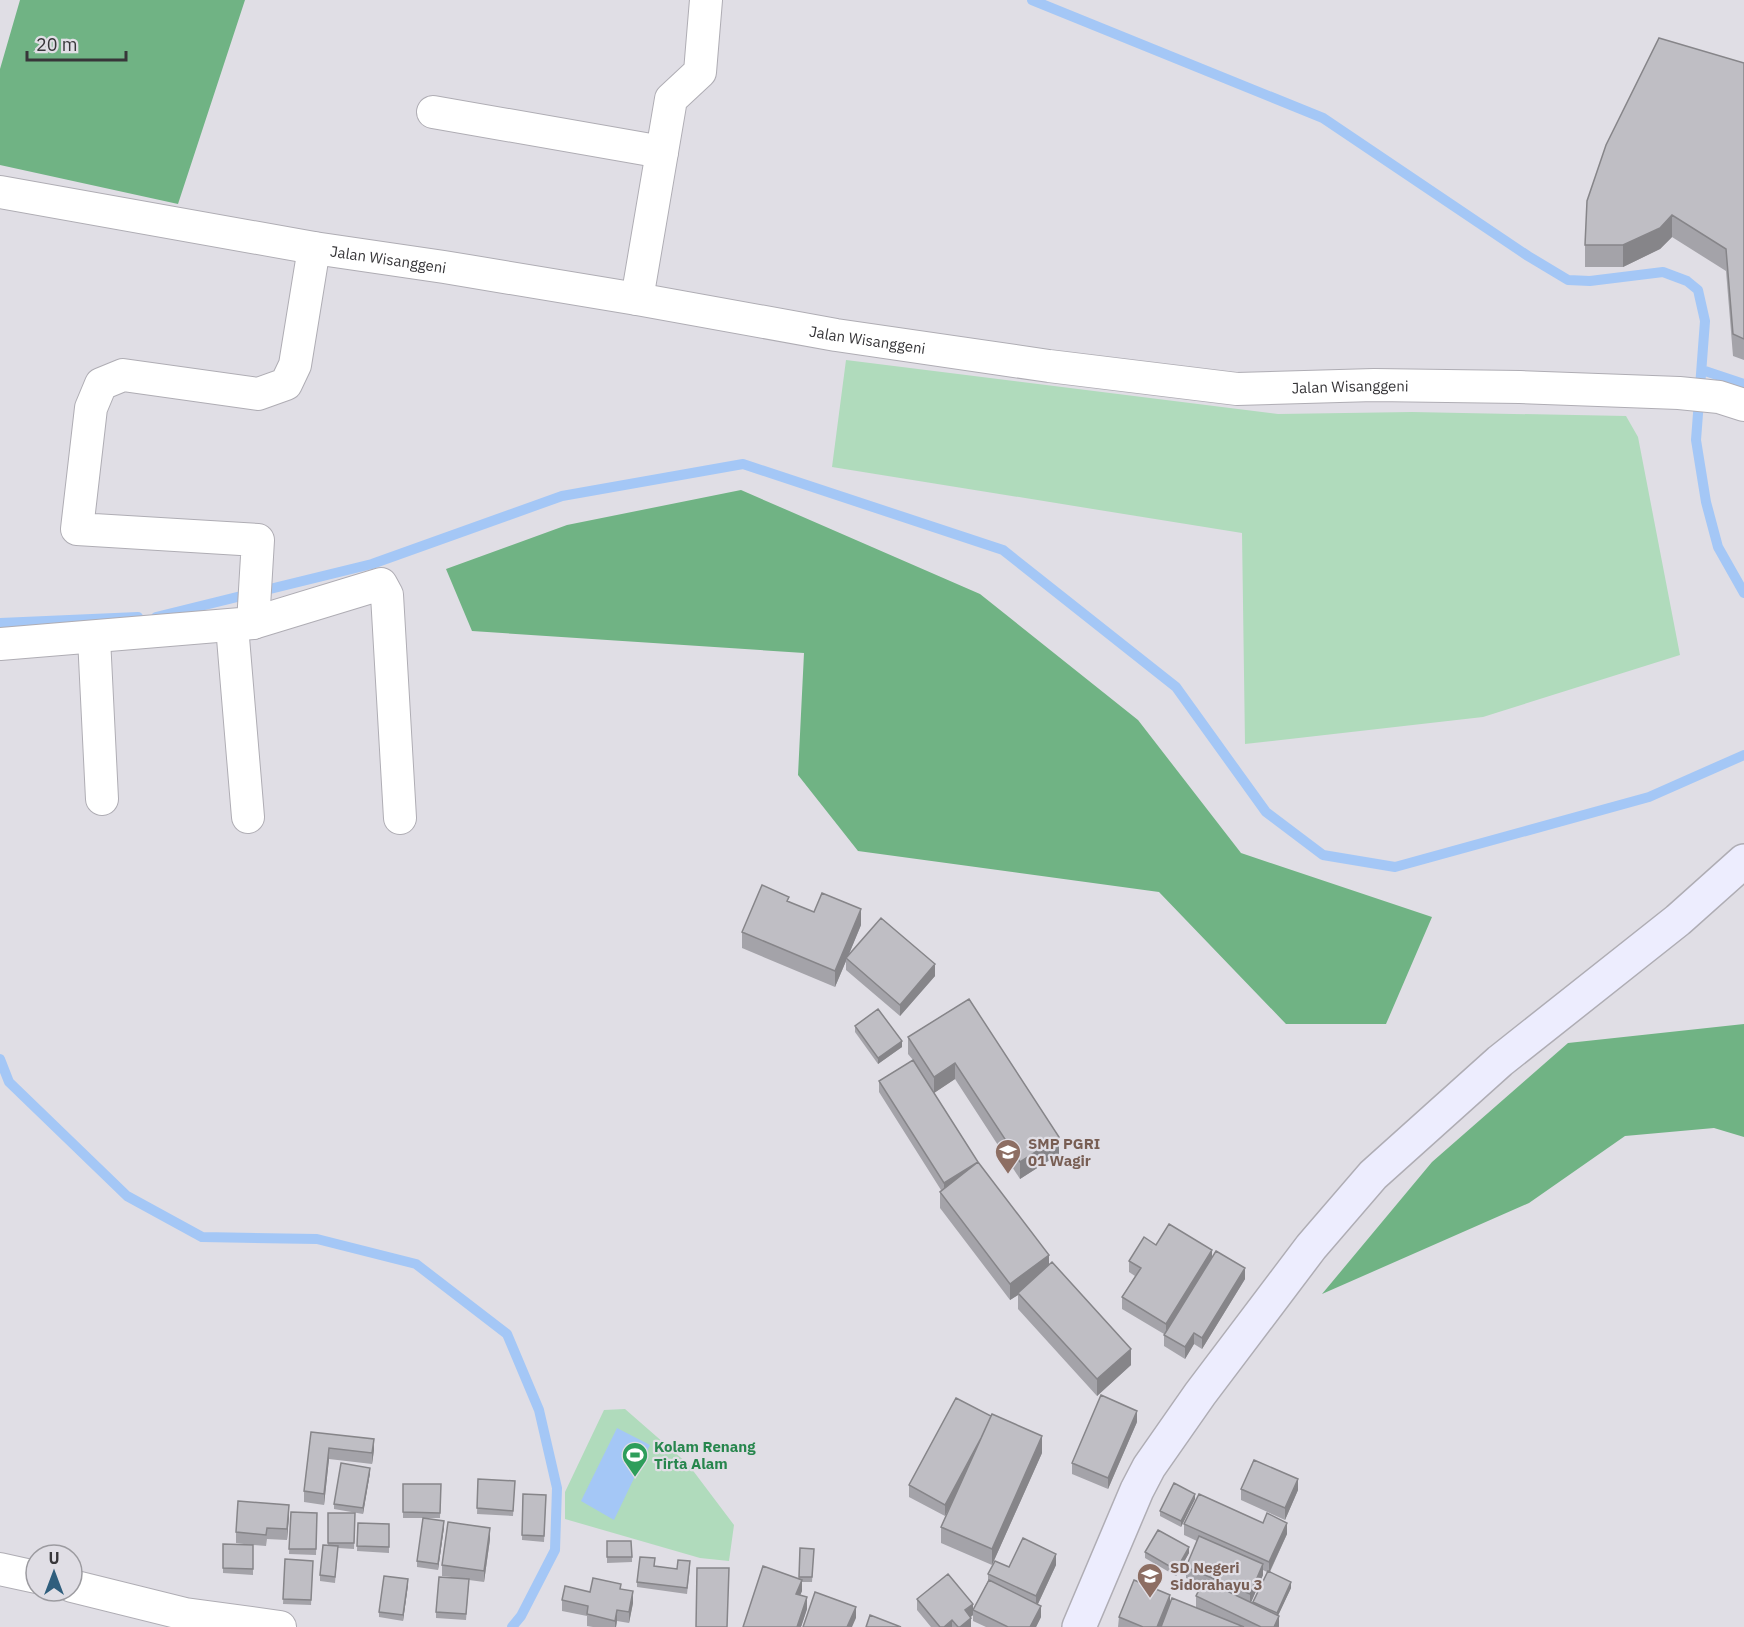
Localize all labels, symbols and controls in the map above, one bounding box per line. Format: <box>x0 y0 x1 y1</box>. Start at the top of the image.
scale bar <box>27 24 126 62</box>
text: 20 m <box>36 33 78 56</box>
street label: Jalan Wisanggeni <box>329 241 448 277</box>
street label: Jalan Wisanggeni <box>808 321 927 357</box>
street label: Jalan Wisanggeni <box>1291 375 1409 397</box>
place label: SMP PGRI 01 Wagir <box>1028 1134 1100 1170</box>
school or university icon: SMP PGRI 01 Wagir <box>993 1137 1023 1175</box>
place label: Kolam Renang Tirta Alam <box>654 1437 756 1473</box>
sports icon: Kolam Renang Tirta Alam <box>620 1440 650 1478</box>
north arrow <box>24 1543 84 1603</box>
text: U <box>48 1548 60 1568</box>
place label: SD Negeri Sidorahayu 3 <box>1170 1558 1262 1594</box>
school or university icon: SD Negeri Sidorahayu 3 <box>1135 1561 1165 1599</box>

